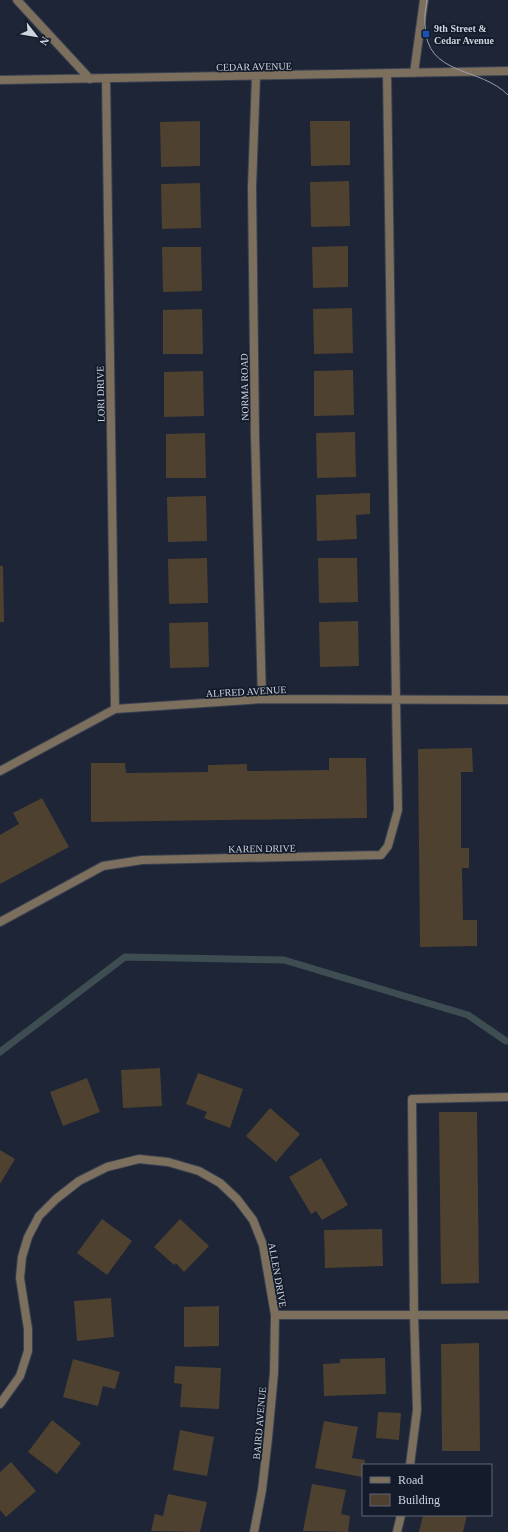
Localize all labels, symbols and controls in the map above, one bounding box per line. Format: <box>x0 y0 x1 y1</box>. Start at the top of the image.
north arrow <box>16 16 56 56</box>
place label: 9th Street & Cedar Avenue <box>434 23 494 46</box>
marker: 9th Street & Cedar Avenue <box>421 29 431 39</box>
text: N <box>37 35 52 48</box>
street label: CEDAR AVENUE <box>216 60 292 73</box>
street label: NORMA ROAD <box>238 353 251 421</box>
street label: LORI DRIVE <box>95 366 106 422</box>
street label: ALFRED AVENUE <box>205 684 287 699</box>
street label: KAREN DRIVE <box>228 842 296 855</box>
street label: ALLEN DRIVE <box>266 1242 289 1308</box>
street label: BAIRD AVENUE <box>251 1386 268 1460</box>
legend <box>362 1464 492 1516</box>
text: Road <box>398 1473 423 1487</box>
text: Building <box>398 1493 440 1507</box>

